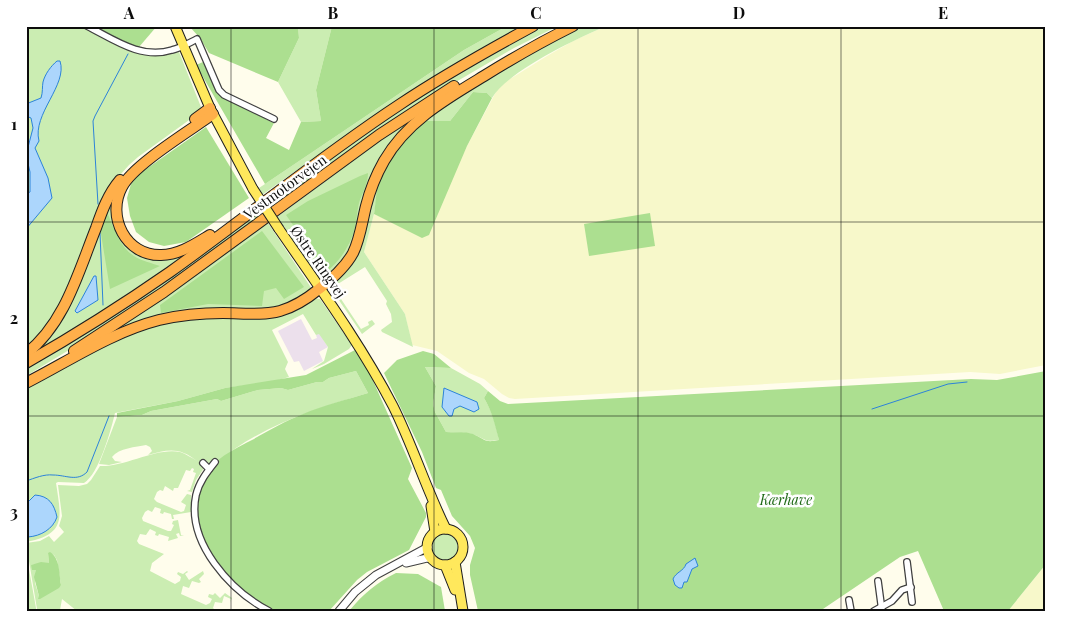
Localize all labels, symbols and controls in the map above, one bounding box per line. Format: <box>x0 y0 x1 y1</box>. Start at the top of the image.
text: A <box>123 2 135 23</box>
text: B <box>328 2 339 23</box>
text: C <box>530 2 542 23</box>
text: D <box>733 2 745 23</box>
text: E <box>938 2 948 23</box>
text: 1 <box>11 113 17 134</box>
street label: Vestmotorvejen <box>239 150 331 224</box>
street label: Østre Ringvej <box>286 222 350 302</box>
text: 2 <box>10 307 18 328</box>
park label: Kærhave <box>759 490 812 509</box>
text: 3 <box>10 501 18 522</box>

